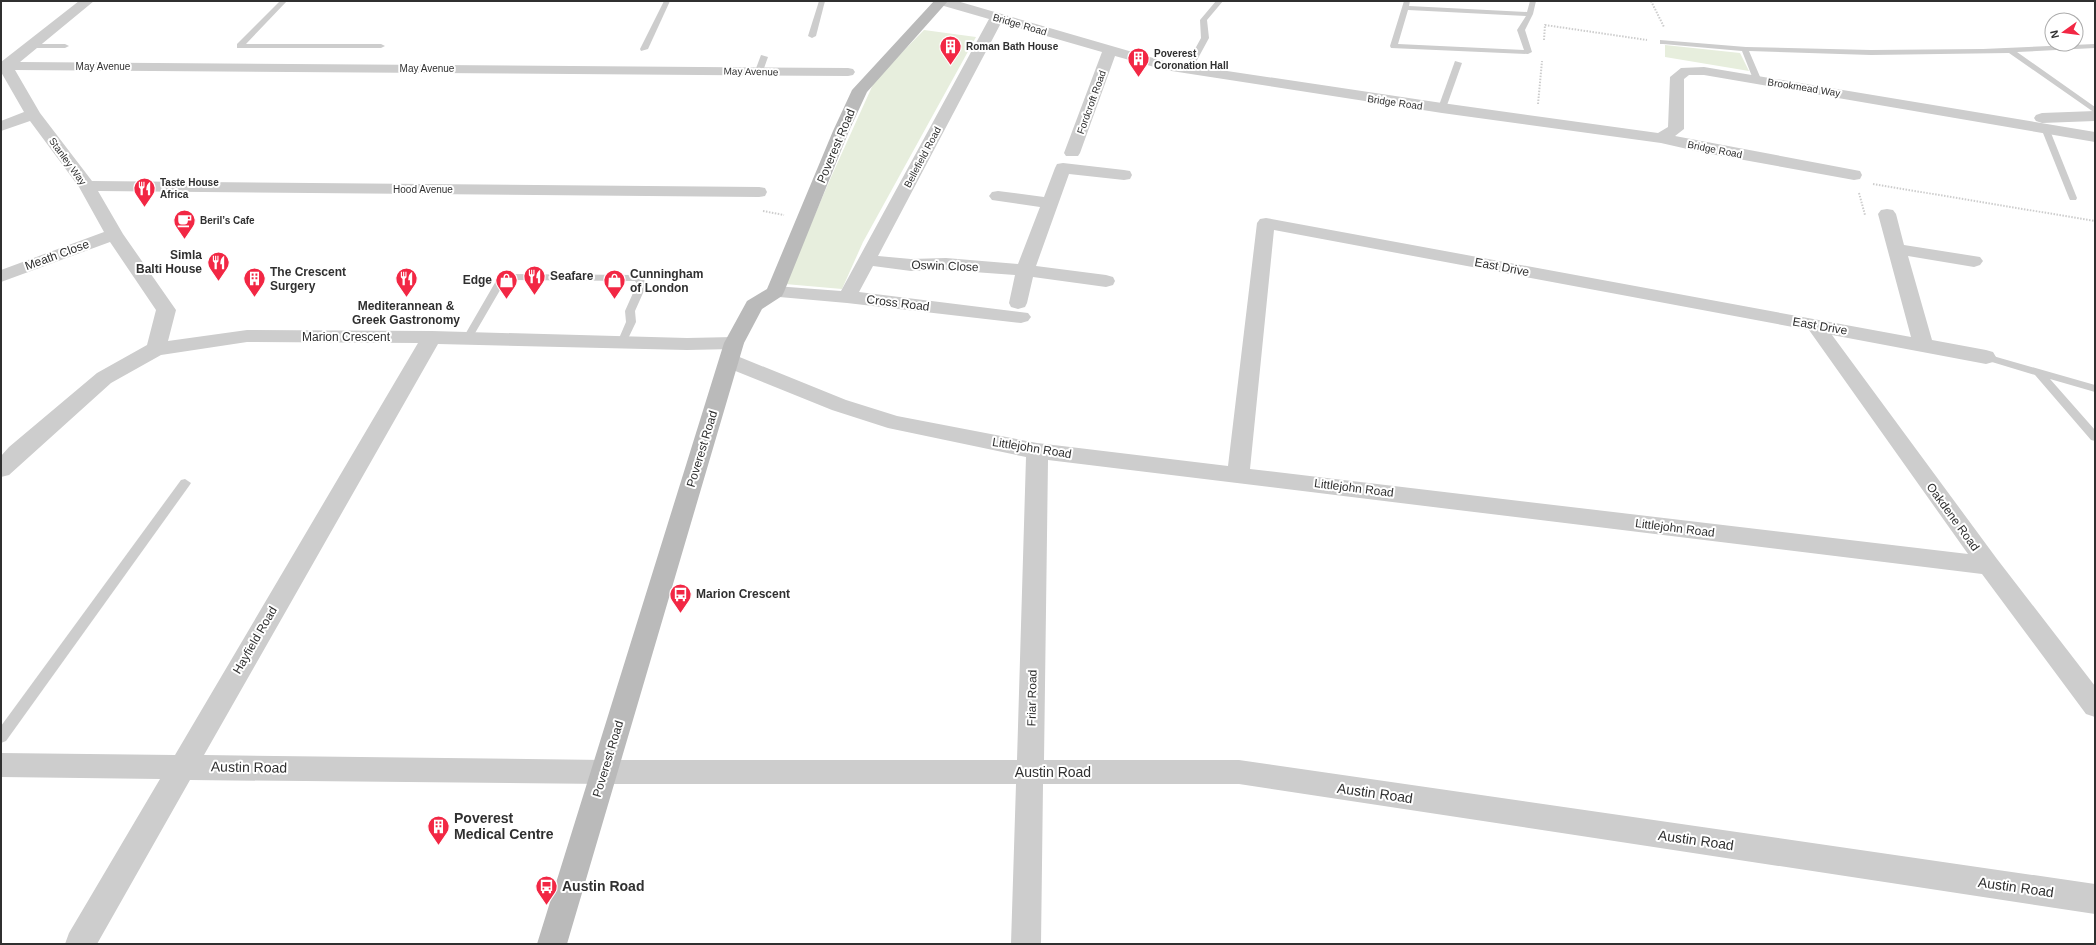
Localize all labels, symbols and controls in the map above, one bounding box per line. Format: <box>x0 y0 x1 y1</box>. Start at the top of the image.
street label: Bridge Road <box>992 12 1048 37</box>
north arrow <box>2044 12 2084 52</box>
text: N <box>2048 29 2061 40</box>
building icon: Roman Bath House <box>937 33 963 66</box>
place label: Roman Bath House <box>966 41 1059 52</box>
building icon: Poverest Coronation Hall <box>1125 46 1151 79</box>
place label: Poverest Coronation Hall <box>1154 48 1229 71</box>
street label: May Avenue <box>76 61 131 72</box>
street label: May Avenue <box>400 63 455 74</box>
street label: May Avenue <box>723 66 779 77</box>
street label: Fordcroft Road <box>1075 69 1108 135</box>
street label: Brookmead Way <box>1767 76 1841 99</box>
street label: Bridge Road <box>1367 93 1423 112</box>
street label: Poverest Road <box>814 107 858 185</box>
street label: Bellefield Road <box>902 125 943 190</box>
street label: Stanley Way <box>47 136 88 187</box>
street label: Bridge Road <box>1687 139 1743 160</box>
restaurant icon: Taste House Africa <box>132 175 158 208</box>
place label: Taste House Africa <box>160 177 219 200</box>
street label: Hood Avenue <box>393 184 453 195</box>
cafe icon: Beril’s Cafe <box>172 207 198 240</box>
place label: Beril’s Cafe <box>200 215 255 226</box>
street label: Meath Close <box>23 237 91 273</box>
place label: Simla Balti House <box>136 248 202 276</box>
restaurant icon: Simla Balti House <box>205 249 231 282</box>
street label: East Drive <box>1473 255 1531 279</box>
street label: Oswin Close <box>911 258 979 274</box>
restaurant icon: Seafare <box>521 263 547 296</box>
place label: The Crescent Surgery <box>270 265 346 293</box>
building icon: The Crescent Surgery <box>242 266 268 299</box>
restaurant icon: Mediterannean & Greek Gastronomy <box>393 266 419 299</box>
shop icon: Edge <box>494 267 520 300</box>
place label: Cunningham of London <box>630 267 703 295</box>
shop icon: Cunningham of London <box>602 268 628 301</box>
place label: Seafare <box>550 269 594 283</box>
place label: Edge <box>463 273 492 287</box>
street label: Cross Road <box>866 292 930 314</box>
place label: Mediterannean & Greek Gastronomy <box>352 299 460 327</box>
street label: East Drive <box>1792 314 1849 338</box>
street label: Marion Crescent <box>302 330 391 344</box>
street label: Poverest Road <box>684 409 720 489</box>
street label: Littlejohn Road <box>991 435 1073 461</box>
street label: Littlejohn Road <box>1313 476 1395 500</box>
street label: Oakdene Road <box>1924 480 1982 554</box>
street label: Littlejohn Road <box>1634 516 1716 540</box>
bus stop icon: Marion Crescent <box>668 581 694 614</box>
place label: Marion Crescent <box>696 587 790 601</box>
street label: Hayfield Road <box>230 604 280 676</box>
street label: Friar Road <box>1025 670 1039 726</box>
street label: Poverest Road <box>590 719 626 799</box>
street label: Austin Road <box>211 758 287 776</box>
street label: Austin Road <box>1015 764 1091 780</box>
street label: Austin Road <box>1336 780 1414 806</box>
place label: Poverest Medical Centre <box>454 810 554 842</box>
building icon: Poverest Medical Centre <box>425 813 451 846</box>
street label: Austin Road <box>1657 827 1735 853</box>
bus stop icon: Austin Road <box>533 873 559 906</box>
street label: Austin Road <box>1977 874 2055 900</box>
place label: Austin Road <box>562 878 644 894</box>

